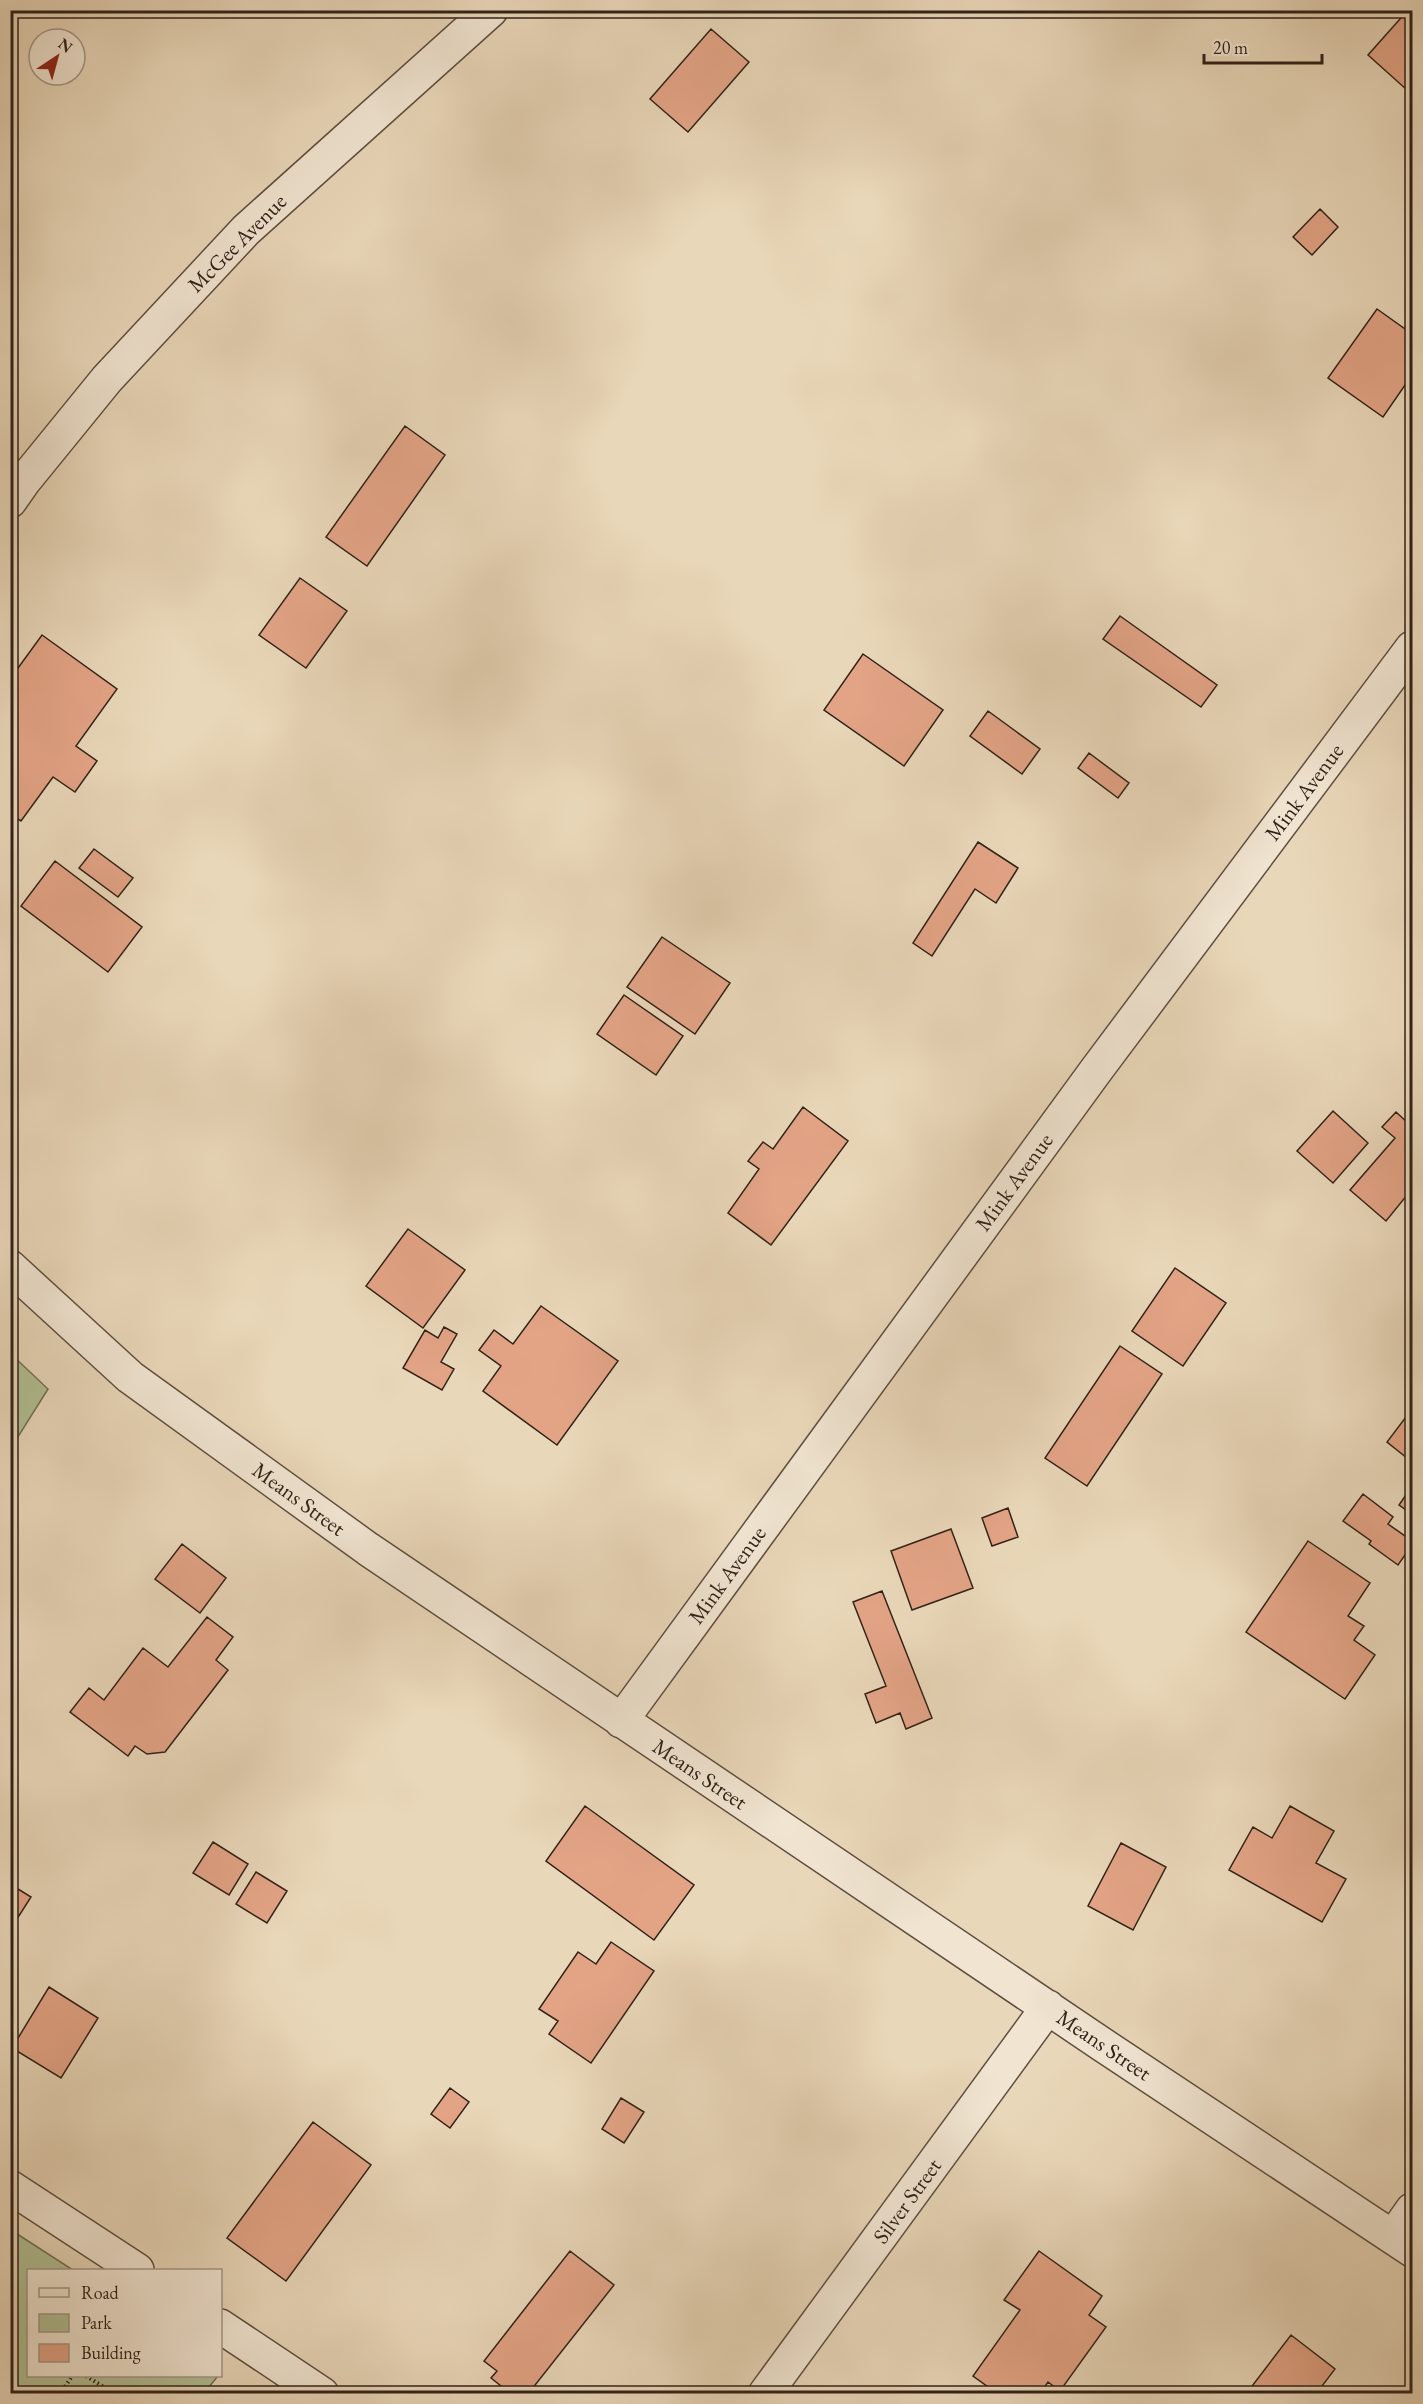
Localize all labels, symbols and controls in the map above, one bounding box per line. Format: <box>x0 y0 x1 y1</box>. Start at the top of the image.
north arrow <box>27 27 87 87</box>
scale bar <box>1204 27 1322 65</box>
text: N <box>54 33 77 58</box>
text: 20 m <box>1213 36 1248 59</box>
street label: McGee Avenue <box>181 187 293 299</box>
street label: Mink Avenue <box>1258 737 1350 847</box>
street label: Mink Avenue <box>969 1127 1060 1237</box>
street label: Means Street <box>247 1455 351 1543</box>
street label: Mink Avenue <box>682 1520 773 1630</box>
street label: Means Street <box>647 1732 753 1816</box>
street label: Means Street <box>1051 2003 1157 2087</box>
street label: Silver Street <box>866 2153 948 2249</box>
legend <box>27 2269 222 2377</box>
text: Road <box>81 2281 120 2304</box>
text: Park <box>81 2311 112 2334</box>
text: Building <box>81 2341 141 2364</box>

